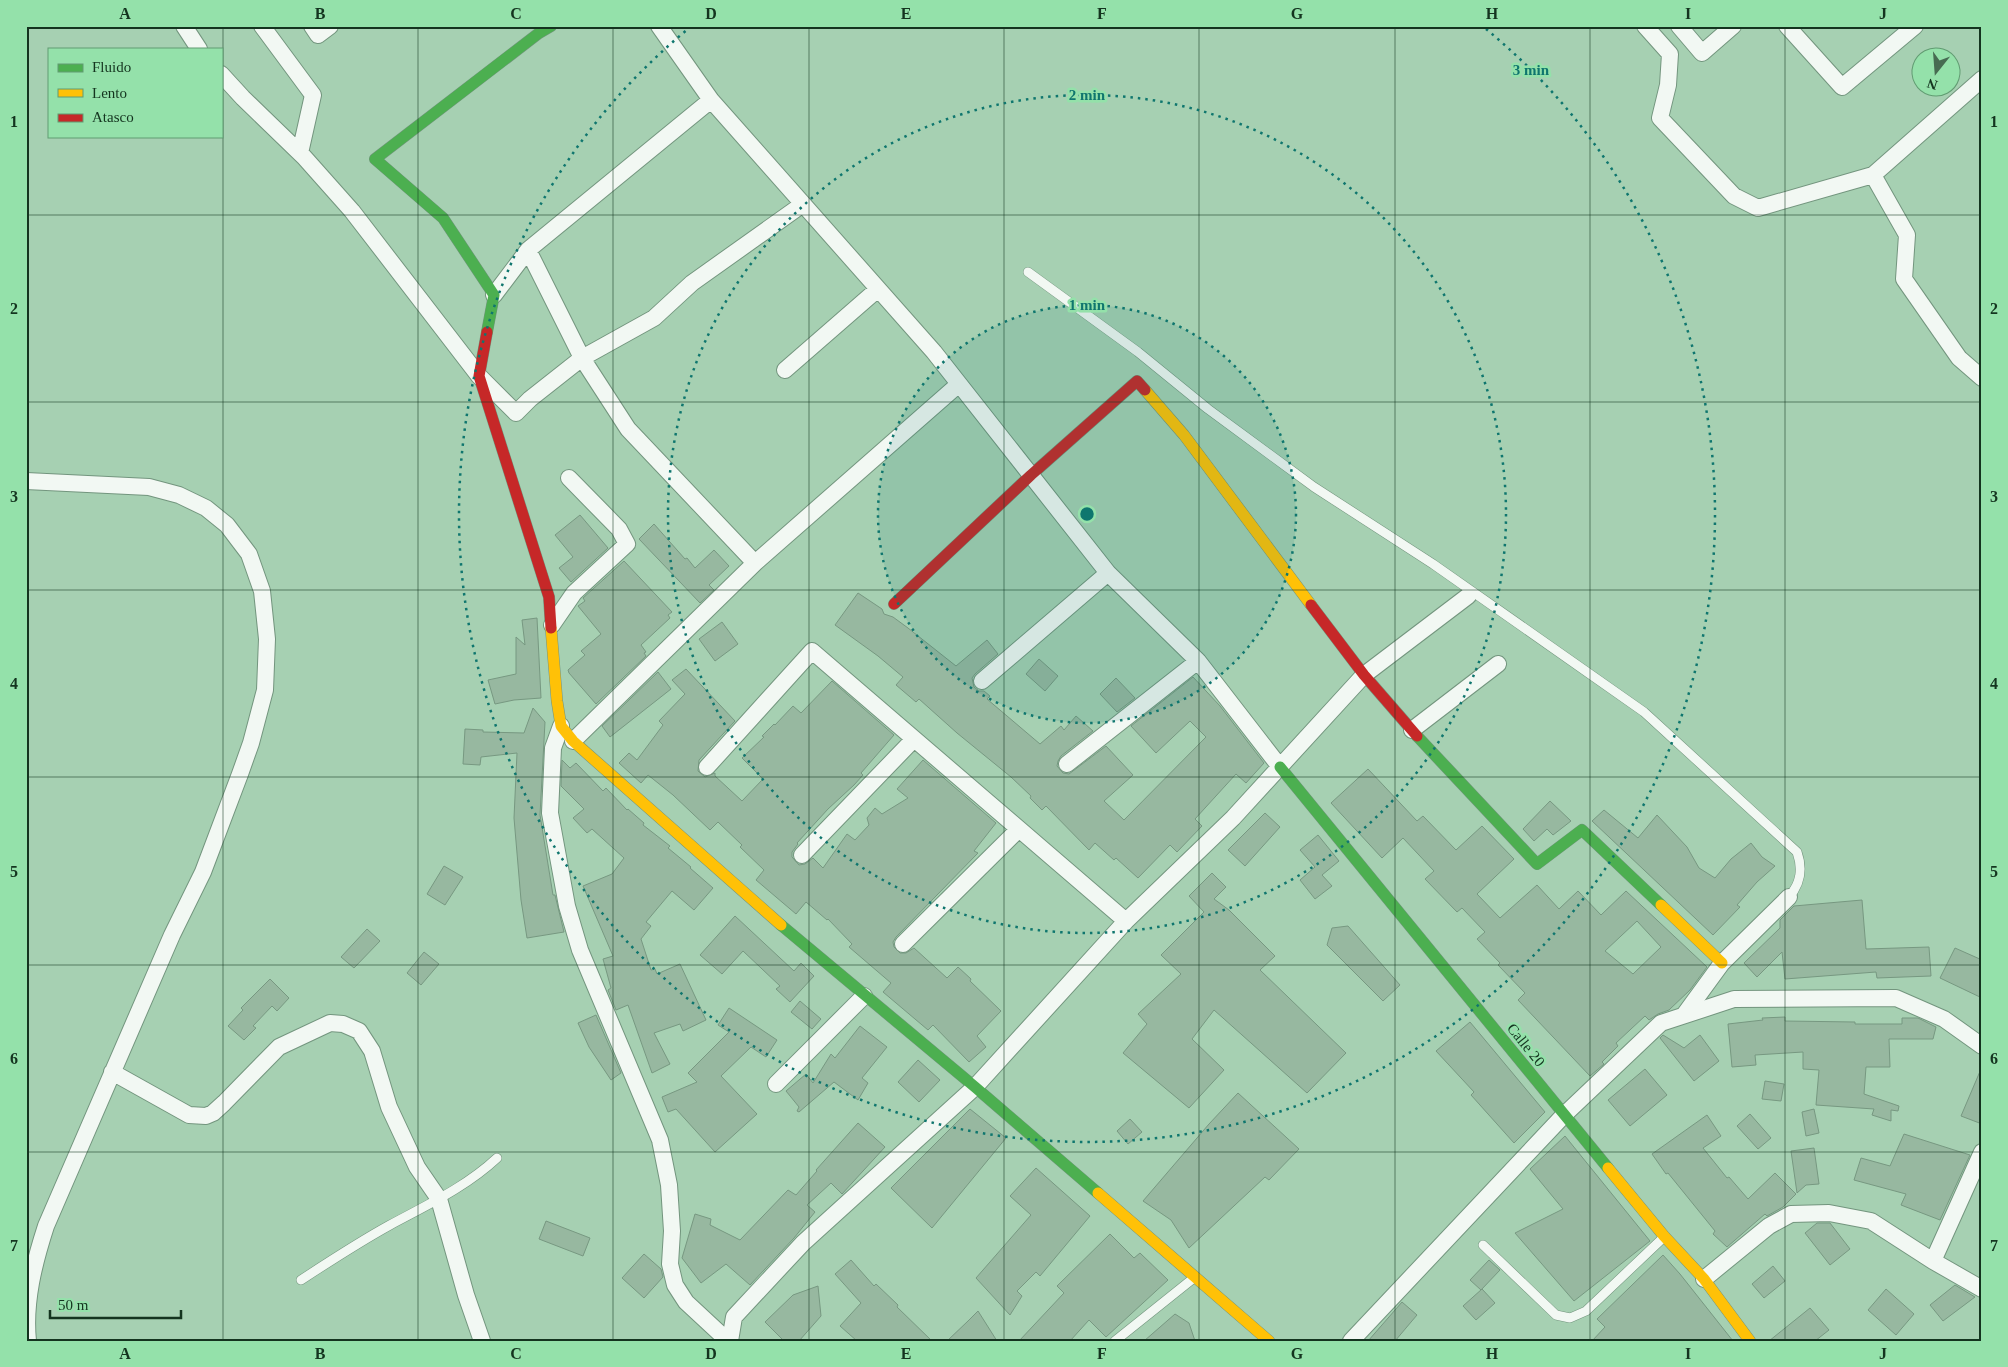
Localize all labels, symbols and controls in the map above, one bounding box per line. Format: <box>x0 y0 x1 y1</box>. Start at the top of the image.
text: A <box>119 5 131 22</box>
text: B <box>315 5 326 22</box>
text: C <box>510 5 522 22</box>
text: D <box>705 5 717 22</box>
text: E <box>901 5 911 22</box>
text: F <box>1097 5 1107 22</box>
text: G <box>1291 5 1304 22</box>
text: H <box>1486 5 1499 22</box>
text: I <box>1685 5 1691 22</box>
text: J <box>1879 5 1887 22</box>
legend <box>48 48 222 138</box>
north arrow <box>1910 48 1960 98</box>
text: Fluido <box>92 59 131 75</box>
text: 3 min <box>1513 62 1550 78</box>
text: N <box>1925 75 1939 93</box>
text: Lento <box>92 85 127 101</box>
text: 2 min <box>1069 87 1106 103</box>
text: Atasco <box>92 109 134 125</box>
text: 1 <box>10 113 18 130</box>
text: 1 <box>1990 113 1998 130</box>
text: 1 min <box>1069 297 1106 313</box>
text: 2 <box>10 300 18 317</box>
text: 2 <box>1990 300 1998 317</box>
text: 3 <box>10 488 18 505</box>
text: 3 <box>1990 488 1998 505</box>
centre of rings <box>1078 505 1096 523</box>
text: 4 <box>10 675 18 692</box>
text: 4 <box>1990 675 1998 692</box>
text: 5 <box>10 863 18 880</box>
text: 5 <box>1990 863 1998 880</box>
street label: Calle 20 <box>1504 1020 1548 1070</box>
text: 6 <box>10 1050 18 1067</box>
text: 6 <box>1990 1050 1998 1067</box>
text: 7 <box>10 1237 18 1254</box>
text: 7 <box>1990 1237 1998 1254</box>
scale bar <box>50 1287 181 1319</box>
text: 50 m <box>58 1297 89 1313</box>
text: A <box>119 1345 131 1362</box>
text: B <box>315 1345 326 1362</box>
text: C <box>510 1345 522 1362</box>
text: D <box>705 1345 717 1362</box>
text: E <box>901 1345 911 1362</box>
text: F <box>1097 1345 1107 1362</box>
text: G <box>1291 1345 1304 1362</box>
text: H <box>1486 1345 1499 1362</box>
text: I <box>1685 1345 1691 1362</box>
text: J <box>1879 1345 1887 1362</box>

